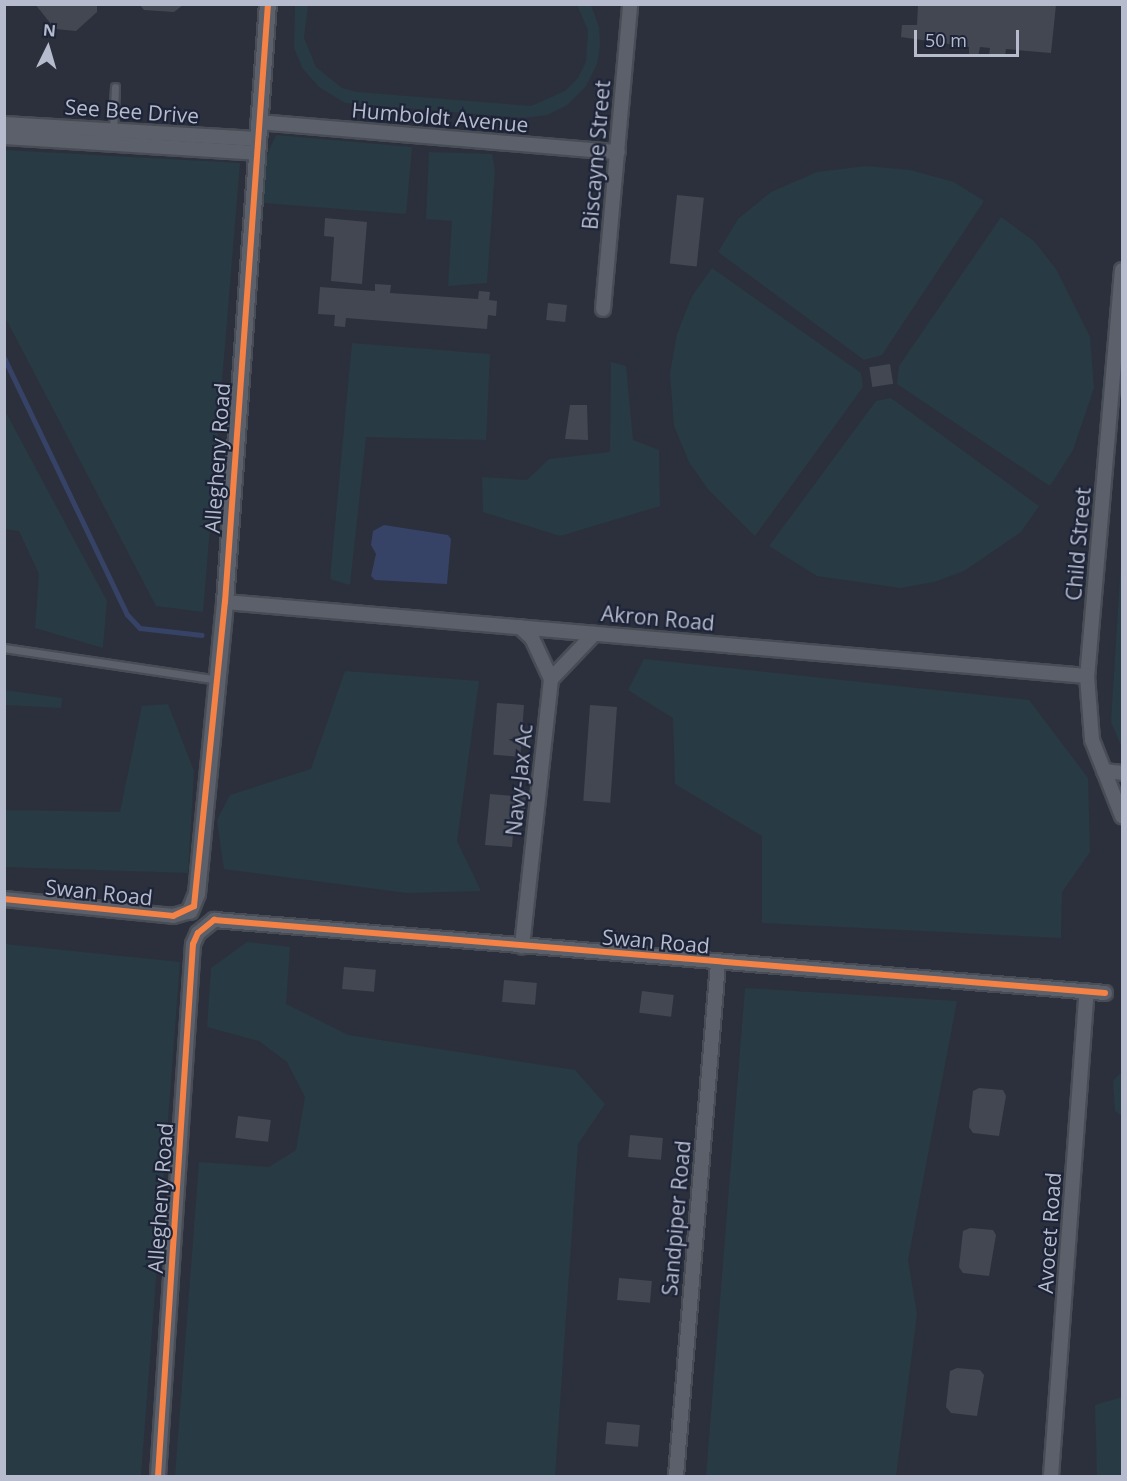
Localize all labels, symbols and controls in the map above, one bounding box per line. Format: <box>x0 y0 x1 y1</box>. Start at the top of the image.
north arrow <box>18 18 78 78</box>
scale bar <box>917 18 1022 56</box>
text: N <box>42 19 57 42</box>
text: 50 m <box>925 28 967 52</box>
street label: Biscayne Street <box>577 79 615 231</box>
street label: See Bee Drive <box>64 94 200 128</box>
street label: Humboldt Avenue <box>350 97 530 137</box>
street label: Allegheny Road <box>199 382 235 534</box>
street label: Child Street <box>1060 486 1096 602</box>
street label: Akron Road <box>600 600 716 636</box>
street label: Navy-Jax Ac <box>501 723 537 837</box>
street label: Swan Road <box>44 874 154 910</box>
street label: Swan Road <box>601 924 711 958</box>
street label: Allegheny Road <box>142 1122 178 1274</box>
street label: Sandpiper Road <box>657 1139 695 1297</box>
street label: Avocet Road <box>1032 1172 1066 1294</box>

